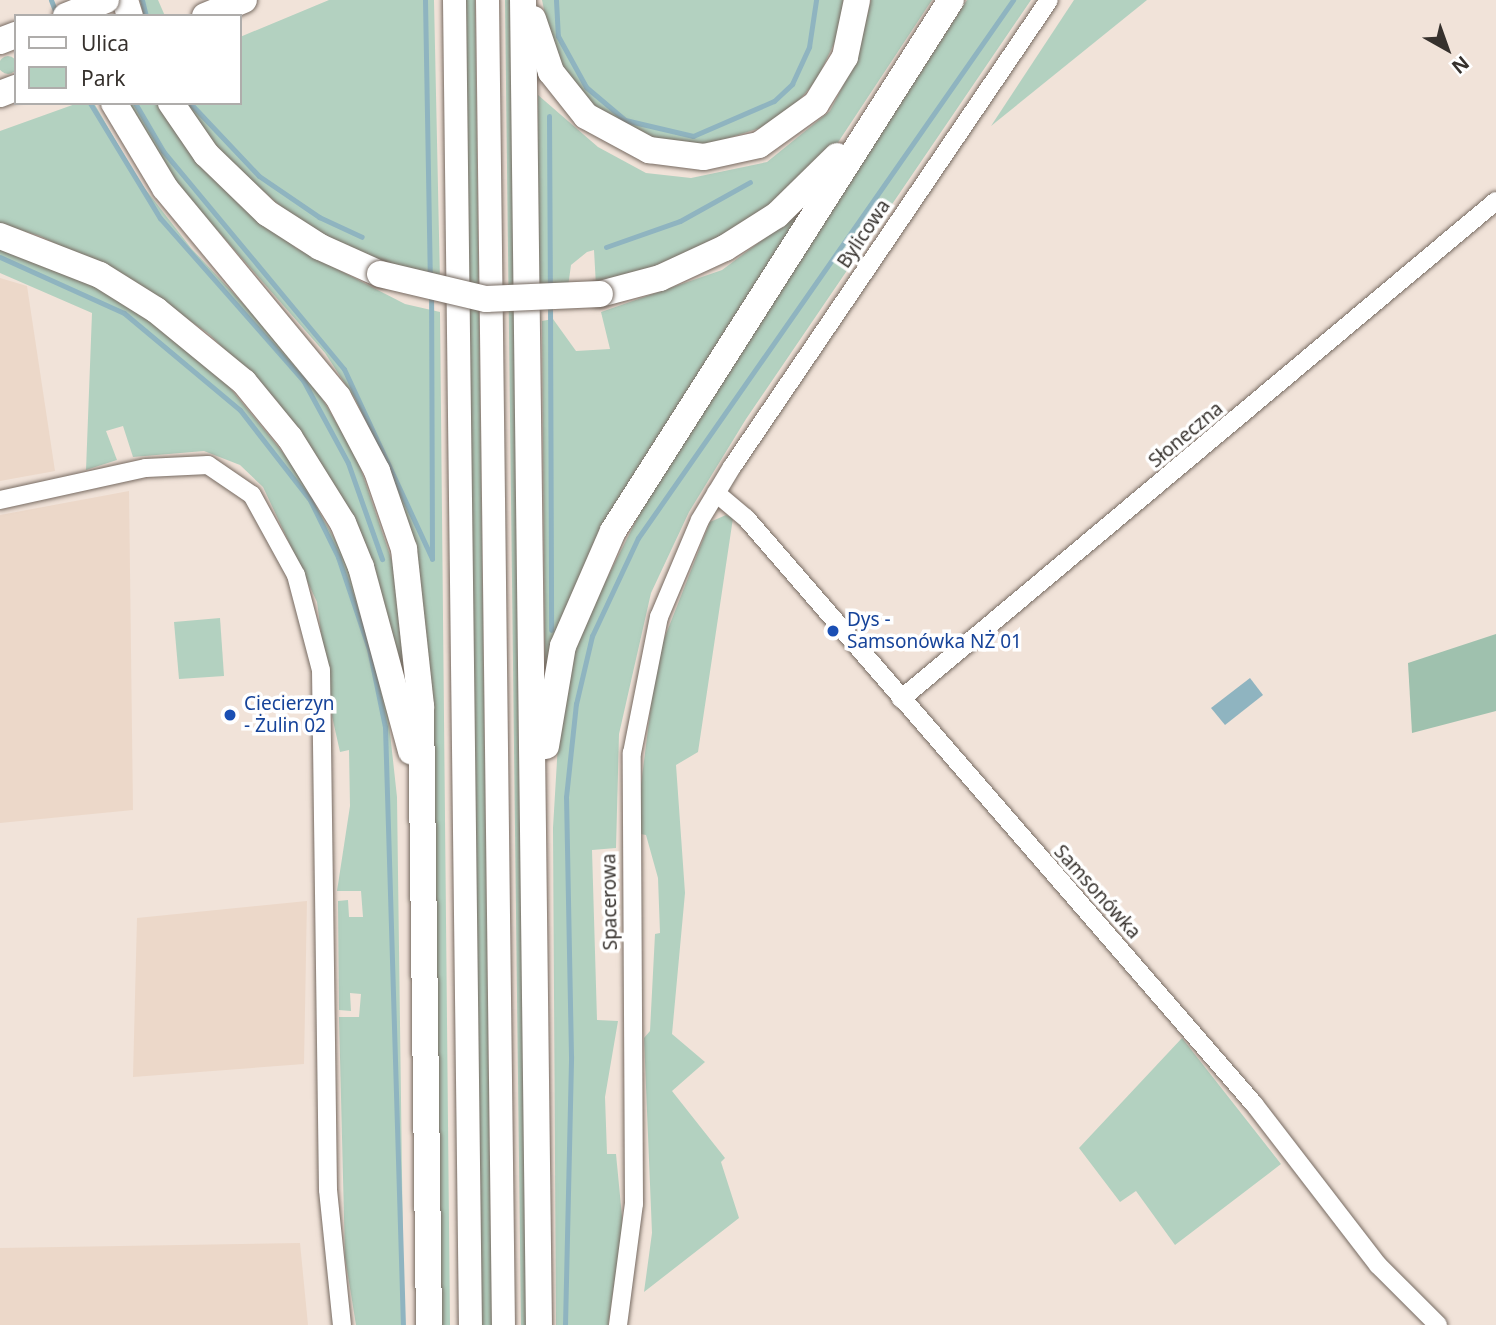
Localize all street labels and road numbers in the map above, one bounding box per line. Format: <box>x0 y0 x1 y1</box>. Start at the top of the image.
street label: Bylicowa <box>833 195 895 273</box>
street label: Słoneczna <box>1144 397 1228 473</box>
street label: Samsonówka <box>1049 841 1145 943</box>
street label: Spacerowa <box>598 853 622 951</box>

